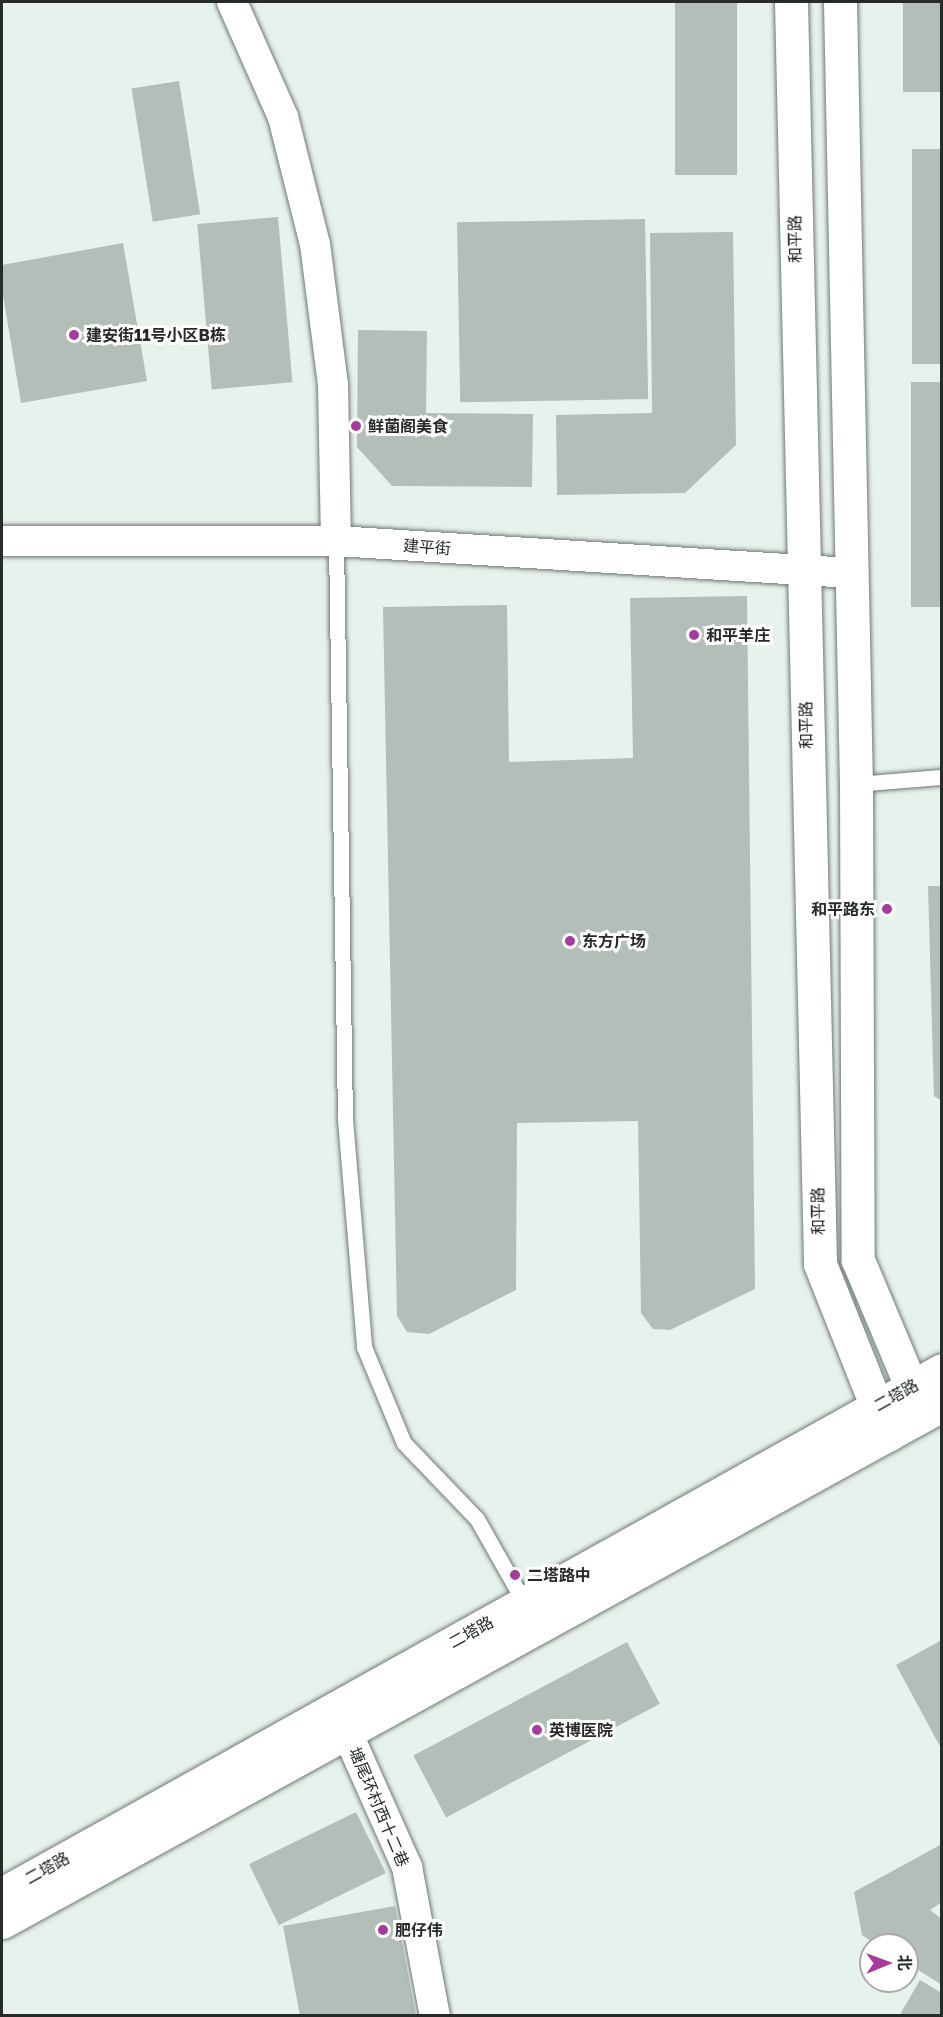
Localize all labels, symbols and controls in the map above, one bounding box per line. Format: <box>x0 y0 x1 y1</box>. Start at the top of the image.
street label: 和平路 <box>785 215 805 263</box>
place label: 建安街11号小区B栋 <box>86 325 226 345</box>
marker: 建安街11号小区B栋 <box>67 328 81 342</box>
place label: 鲜菌阁美食 <box>368 416 448 436</box>
marker: 鲜菌阁美食 <box>349 419 363 433</box>
street label: 建平街 <box>402 536 452 558</box>
place label: 和平羊庄 <box>706 625 770 645</box>
marker: 和平羊庄 <box>687 628 701 642</box>
street label: 和平路 <box>796 701 816 749</box>
place label: 和平路东 <box>811 899 875 919</box>
marker: 和平路东 <box>880 902 894 916</box>
place label: 东方广场 <box>582 931 646 951</box>
marker: 东方广场 <box>563 934 577 948</box>
street label: 和平路 <box>808 1187 828 1235</box>
street label: 二塔路 <box>870 1375 922 1415</box>
place label: 二塔路中 <box>527 1565 591 1585</box>
marker: 二塔路中 <box>508 1568 522 1582</box>
street label: 二塔路 <box>445 1612 497 1652</box>
place label: 英博医院 <box>549 1720 613 1740</box>
marker: 英博医院 <box>530 1723 544 1737</box>
street label: 塘尾环村西十二巷 <box>345 1744 413 1870</box>
street label: 二塔路 <box>21 1848 73 1888</box>
place label: 肥仔伟 <box>395 1920 443 1940</box>
marker: 肥仔伟 <box>376 1923 390 1937</box>
north arrow <box>859 1933 919 1993</box>
text: 北 <box>895 1955 915 1971</box>

